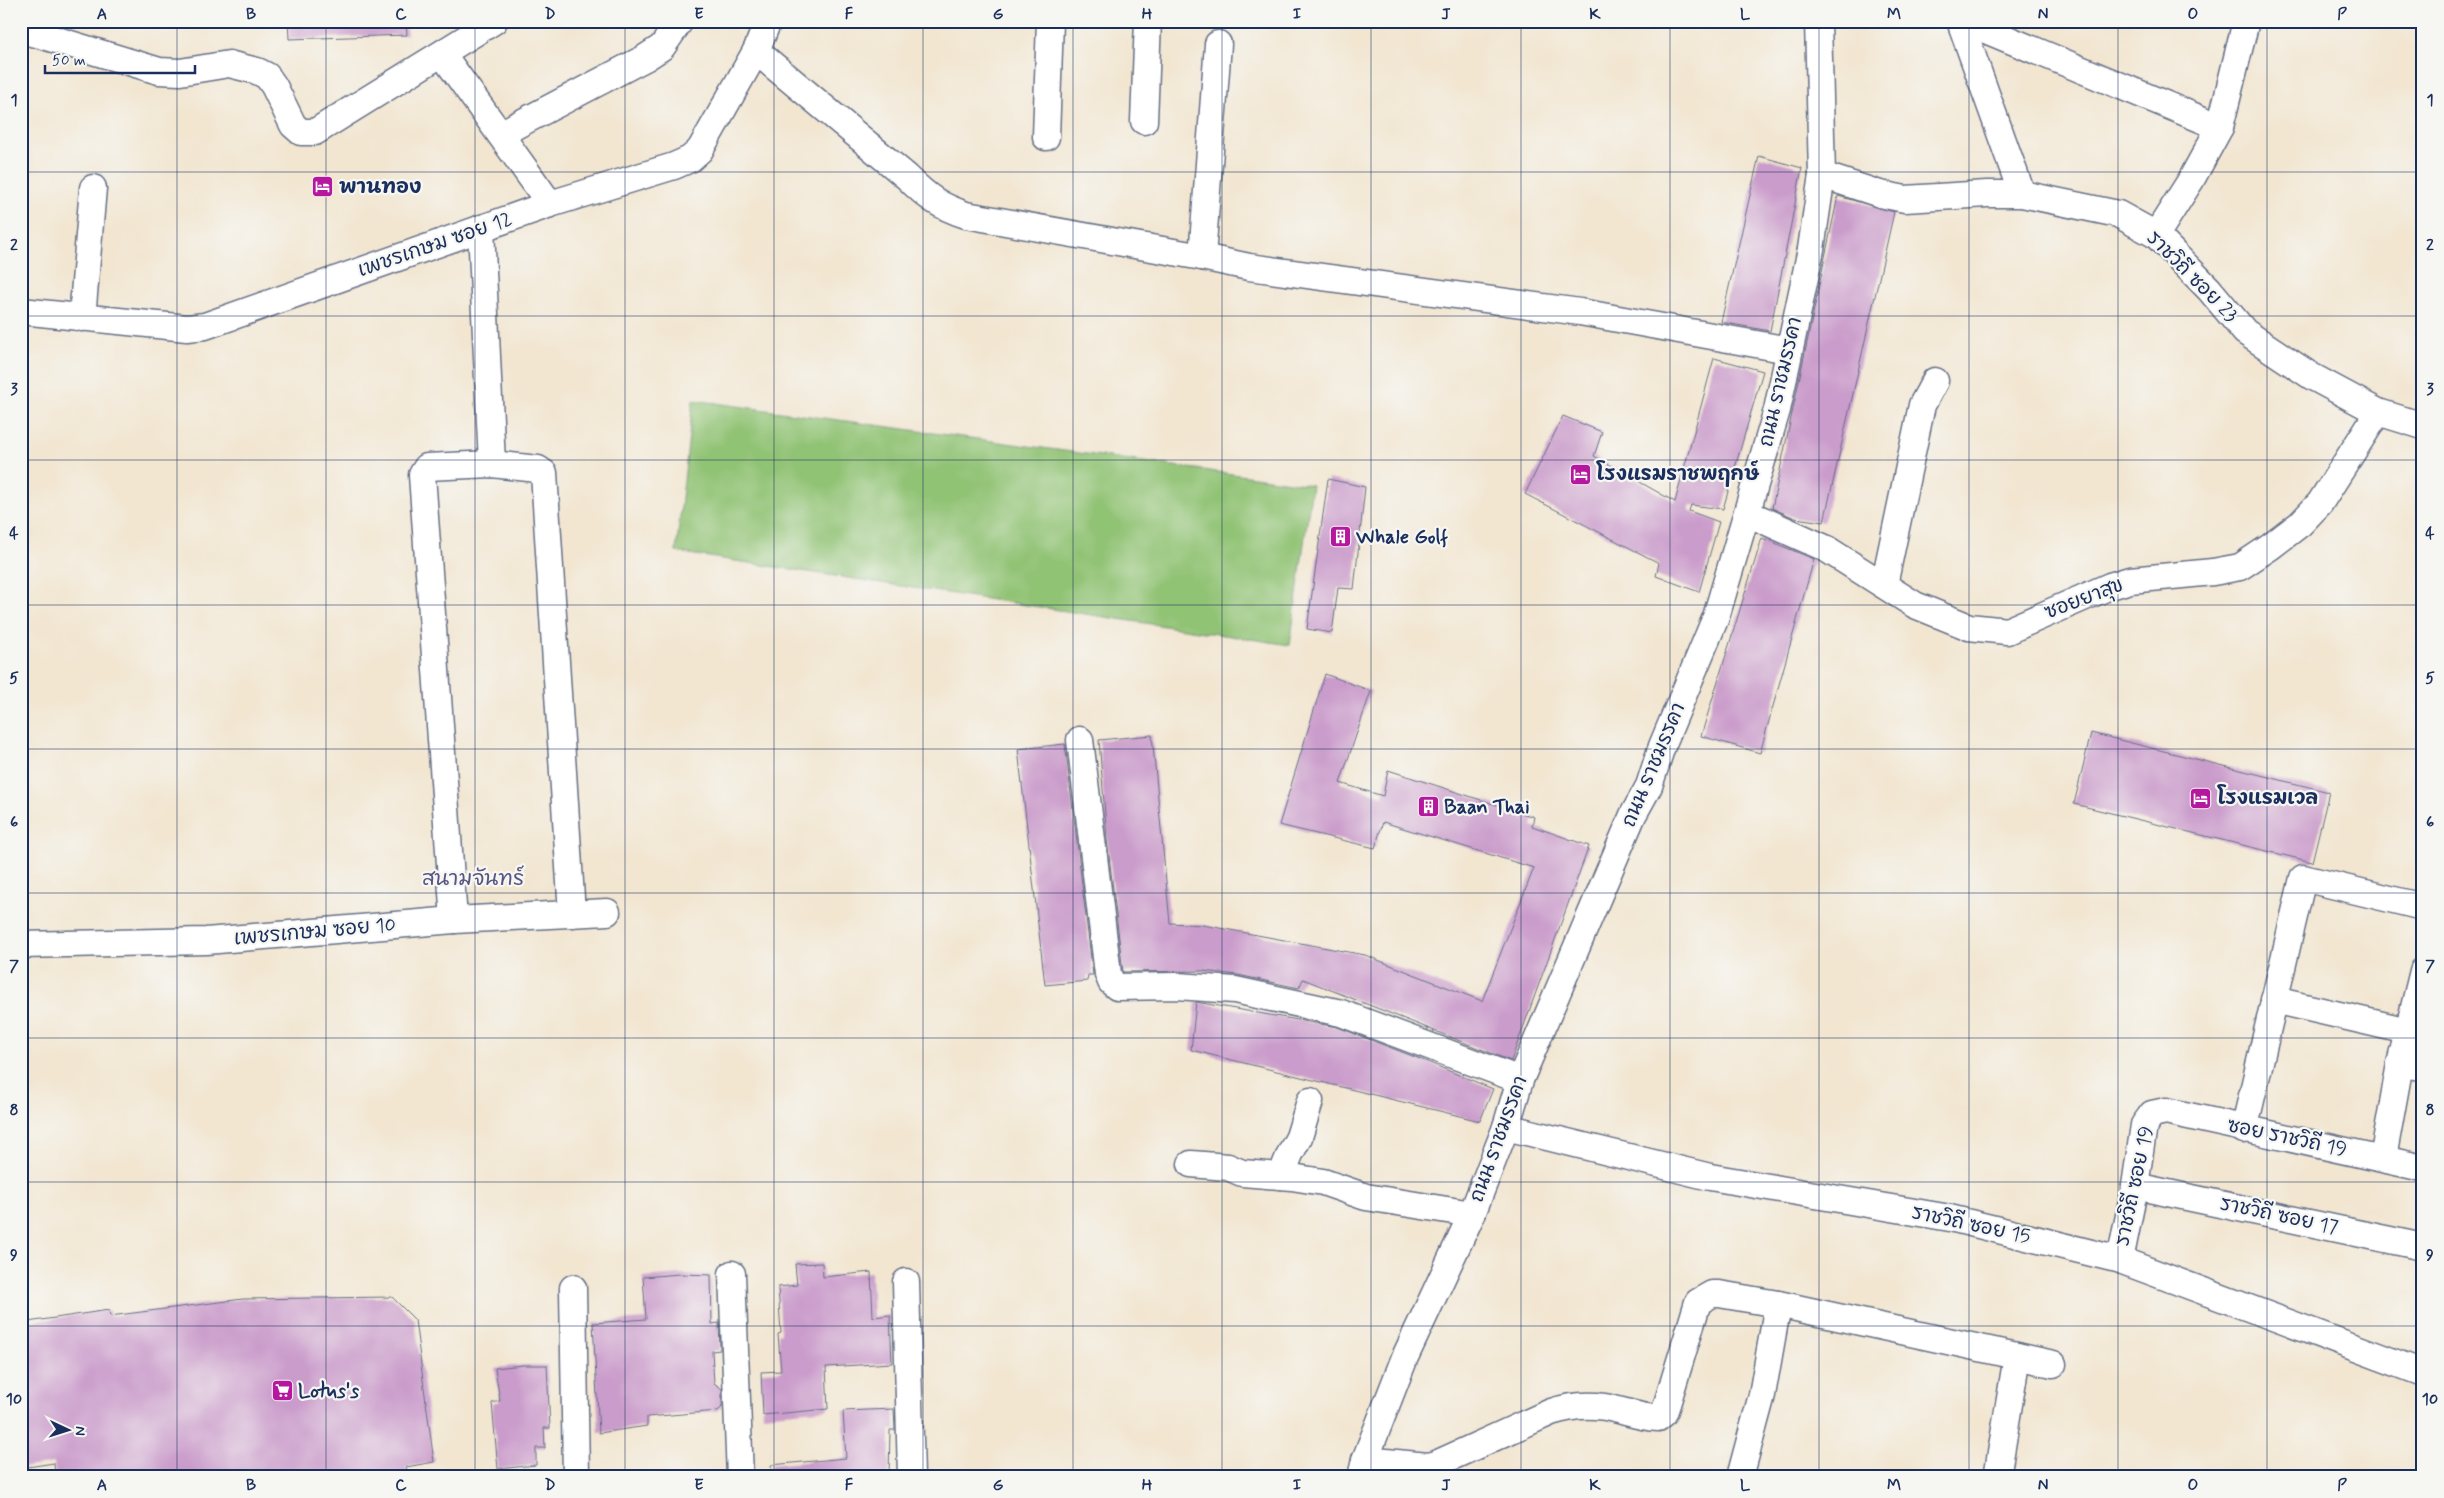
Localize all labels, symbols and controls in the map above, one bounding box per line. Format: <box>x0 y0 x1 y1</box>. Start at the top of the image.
text: A <box>97 4 107 25</box>
text: B <box>246 4 256 25</box>
text: C <box>395 4 407 25</box>
text: D <box>544 4 556 25</box>
text: E <box>694 4 704 25</box>
text: F <box>845 4 854 25</box>
text: G <box>993 4 1004 25</box>
text: H <box>1142 4 1153 25</box>
text: I <box>1293 4 1302 25</box>
text: J <box>1441 4 1451 25</box>
text: K <box>1589 4 1601 25</box>
text: L <box>1740 4 1751 25</box>
text: M <box>1887 4 1901 25</box>
text: N <box>2038 4 2048 25</box>
text: O <box>2188 4 2199 25</box>
text: P <box>2337 4 2347 25</box>
scale bar <box>45 42 195 74</box>
text: 50 m <box>52 51 86 71</box>
text: 1 <box>10 90 18 111</box>
text: 1 <box>2426 90 2434 111</box>
place label: พานทอง <box>339 174 422 201</box>
hotel icon: พานทอง <box>311 175 335 199</box>
street label: เพชรเกษม ซอย 12 <box>354 206 516 284</box>
street label: ราชวิถี ซอย 23 <box>2140 225 2244 329</box>
text: 2 <box>10 235 18 256</box>
text: 2 <box>2426 235 2434 256</box>
street label: ถนน ราชมรรคา <box>1753 314 1809 450</box>
text: 3 <box>10 379 18 400</box>
text: 3 <box>2426 379 2434 400</box>
place label: โรงแรมราชพฤกษ์ <box>1596 460 1760 488</box>
hotel icon: โรงแรมราชพฤกษ์ <box>1568 462 1592 486</box>
text: 4 <box>9 523 19 544</box>
text: 4 <box>2425 523 2435 544</box>
place label: Whale Golf <box>1355 524 1448 551</box>
building icon: Whale Golf <box>1328 525 1352 549</box>
street label: ซอยยาสุข <box>2041 572 2128 627</box>
text: 5 <box>9 668 19 689</box>
text: 5 <box>2425 668 2435 689</box>
street label: ถนน ราชมรรคา <box>1616 699 1692 831</box>
place label: โรงแรมเวล <box>2217 784 2318 812</box>
hotel icon: โรงแรมเวล <box>2189 786 2213 810</box>
place label: Baan Thai <box>1444 794 1530 821</box>
building icon: Baan Thai <box>1416 795 1440 819</box>
text: 6 <box>10 812 18 833</box>
text: 6 <box>2426 812 2434 833</box>
district label: สนามจันทร์ <box>422 865 524 893</box>
street label: เพชรเกษม ซอย 10 <box>233 911 397 953</box>
text: 7 <box>9 956 19 977</box>
text: 7 <box>2425 956 2435 977</box>
street label: ถนน ราชมรรคา <box>1464 1072 1534 1206</box>
text: 8 <box>9 1100 19 1121</box>
text: 8 <box>2425 1100 2435 1121</box>
street label: ซอย ราชวิถี 19 <box>2225 1112 2349 1164</box>
street label: ราชวิถี ซอย 19 <box>2109 1124 2161 1248</box>
street label: ราชวิถี ซอย 17 <box>2218 1190 2340 1242</box>
street label: ราชวิถี ซอย 15 <box>1909 1199 2033 1251</box>
text: 9 <box>10 1245 18 1266</box>
text: 9 <box>2426 1245 2434 1266</box>
place label: Lotus's <box>298 1378 359 1405</box>
supermarket icon: Lotus's <box>270 1379 294 1403</box>
text: 10 <box>6 1389 22 1410</box>
text: 10 <box>2422 1389 2438 1410</box>
north arrow <box>42 1406 92 1456</box>
text: N <box>71 1426 89 1436</box>
text: A <box>97 1475 107 1496</box>
text: B <box>246 1475 256 1496</box>
text: C <box>395 1475 407 1496</box>
text: D <box>544 1475 556 1496</box>
text: E <box>694 1475 704 1496</box>
text: F <box>845 1475 854 1496</box>
text: G <box>993 1475 1004 1496</box>
text: H <box>1142 1475 1153 1496</box>
text: I <box>1293 1475 1302 1496</box>
text: J <box>1441 1475 1451 1496</box>
text: K <box>1589 1475 1601 1496</box>
text: L <box>1740 1475 1751 1496</box>
text: M <box>1887 1475 1901 1496</box>
text: N <box>2038 1475 2048 1496</box>
text: O <box>2188 1475 2199 1496</box>
text: P <box>2337 1475 2347 1496</box>

